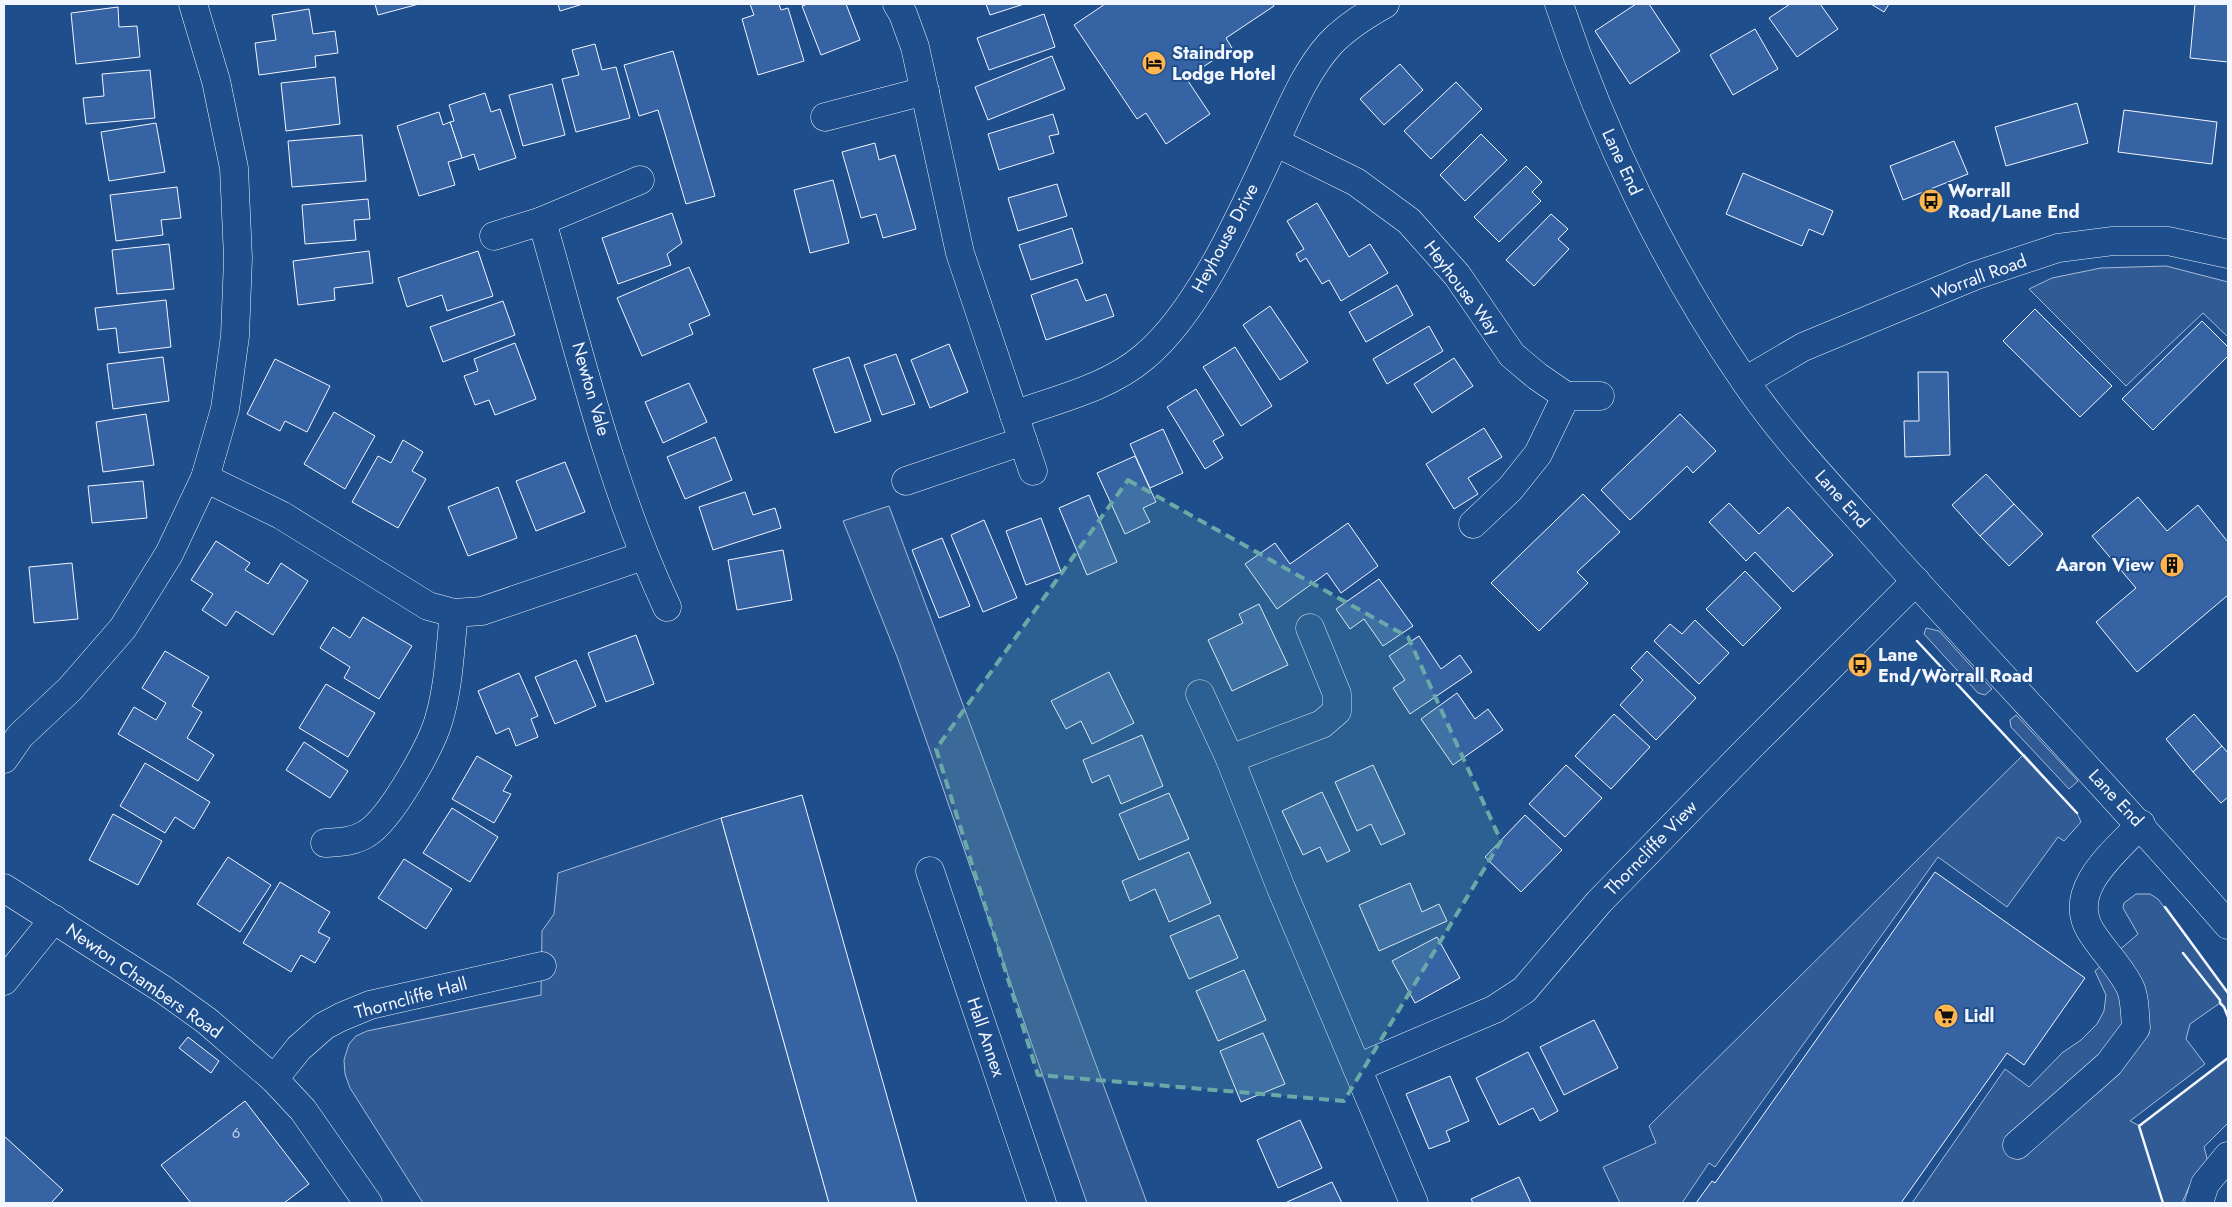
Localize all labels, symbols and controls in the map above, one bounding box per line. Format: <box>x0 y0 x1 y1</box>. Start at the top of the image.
place label: Staindrop Lodge Hotel <box>1172 40 1276 87</box>
hotel icon: Staindrop Lodge Hotel <box>1141 50 1167 76</box>
street label: Lane End <box>1595 125 1649 199</box>
place label: Worrall Road/Lane End <box>1948 178 2080 225</box>
street label: Heyhouse Drive <box>1185 179 1265 297</box>
bus stop icon: Worrall Road/Lane End <box>1918 188 1944 214</box>
street label: Heyhouse Way <box>1418 235 1506 341</box>
street label: Worrall Road <box>1928 248 2030 306</box>
street label: Newton Vale <box>565 339 617 439</box>
street label: Lane End <box>1809 464 1875 534</box>
place label: Aaron View <box>2055 552 2154 578</box>
building icon: Aaron View <box>2159 552 2185 578</box>
place label: Lane End/Worrall Road <box>1878 642 2033 689</box>
bus stop icon: Lane End/Worrall Road <box>1847 652 1873 678</box>
street label: Lane End <box>2082 763 2150 833</box>
street label: Thorncliffe View <box>1599 794 1704 901</box>
street label: Newton Chambers Road <box>60 917 228 1045</box>
street label: Thorncliffe Hall <box>352 970 470 1026</box>
street label: Hall Annex <box>960 994 1012 1081</box>
supermarket icon: Lidl <box>1933 1003 1959 1029</box>
place label: Lidl <box>1964 1003 1994 1029</box>
house number: 6 <box>232 1122 240 1144</box>

